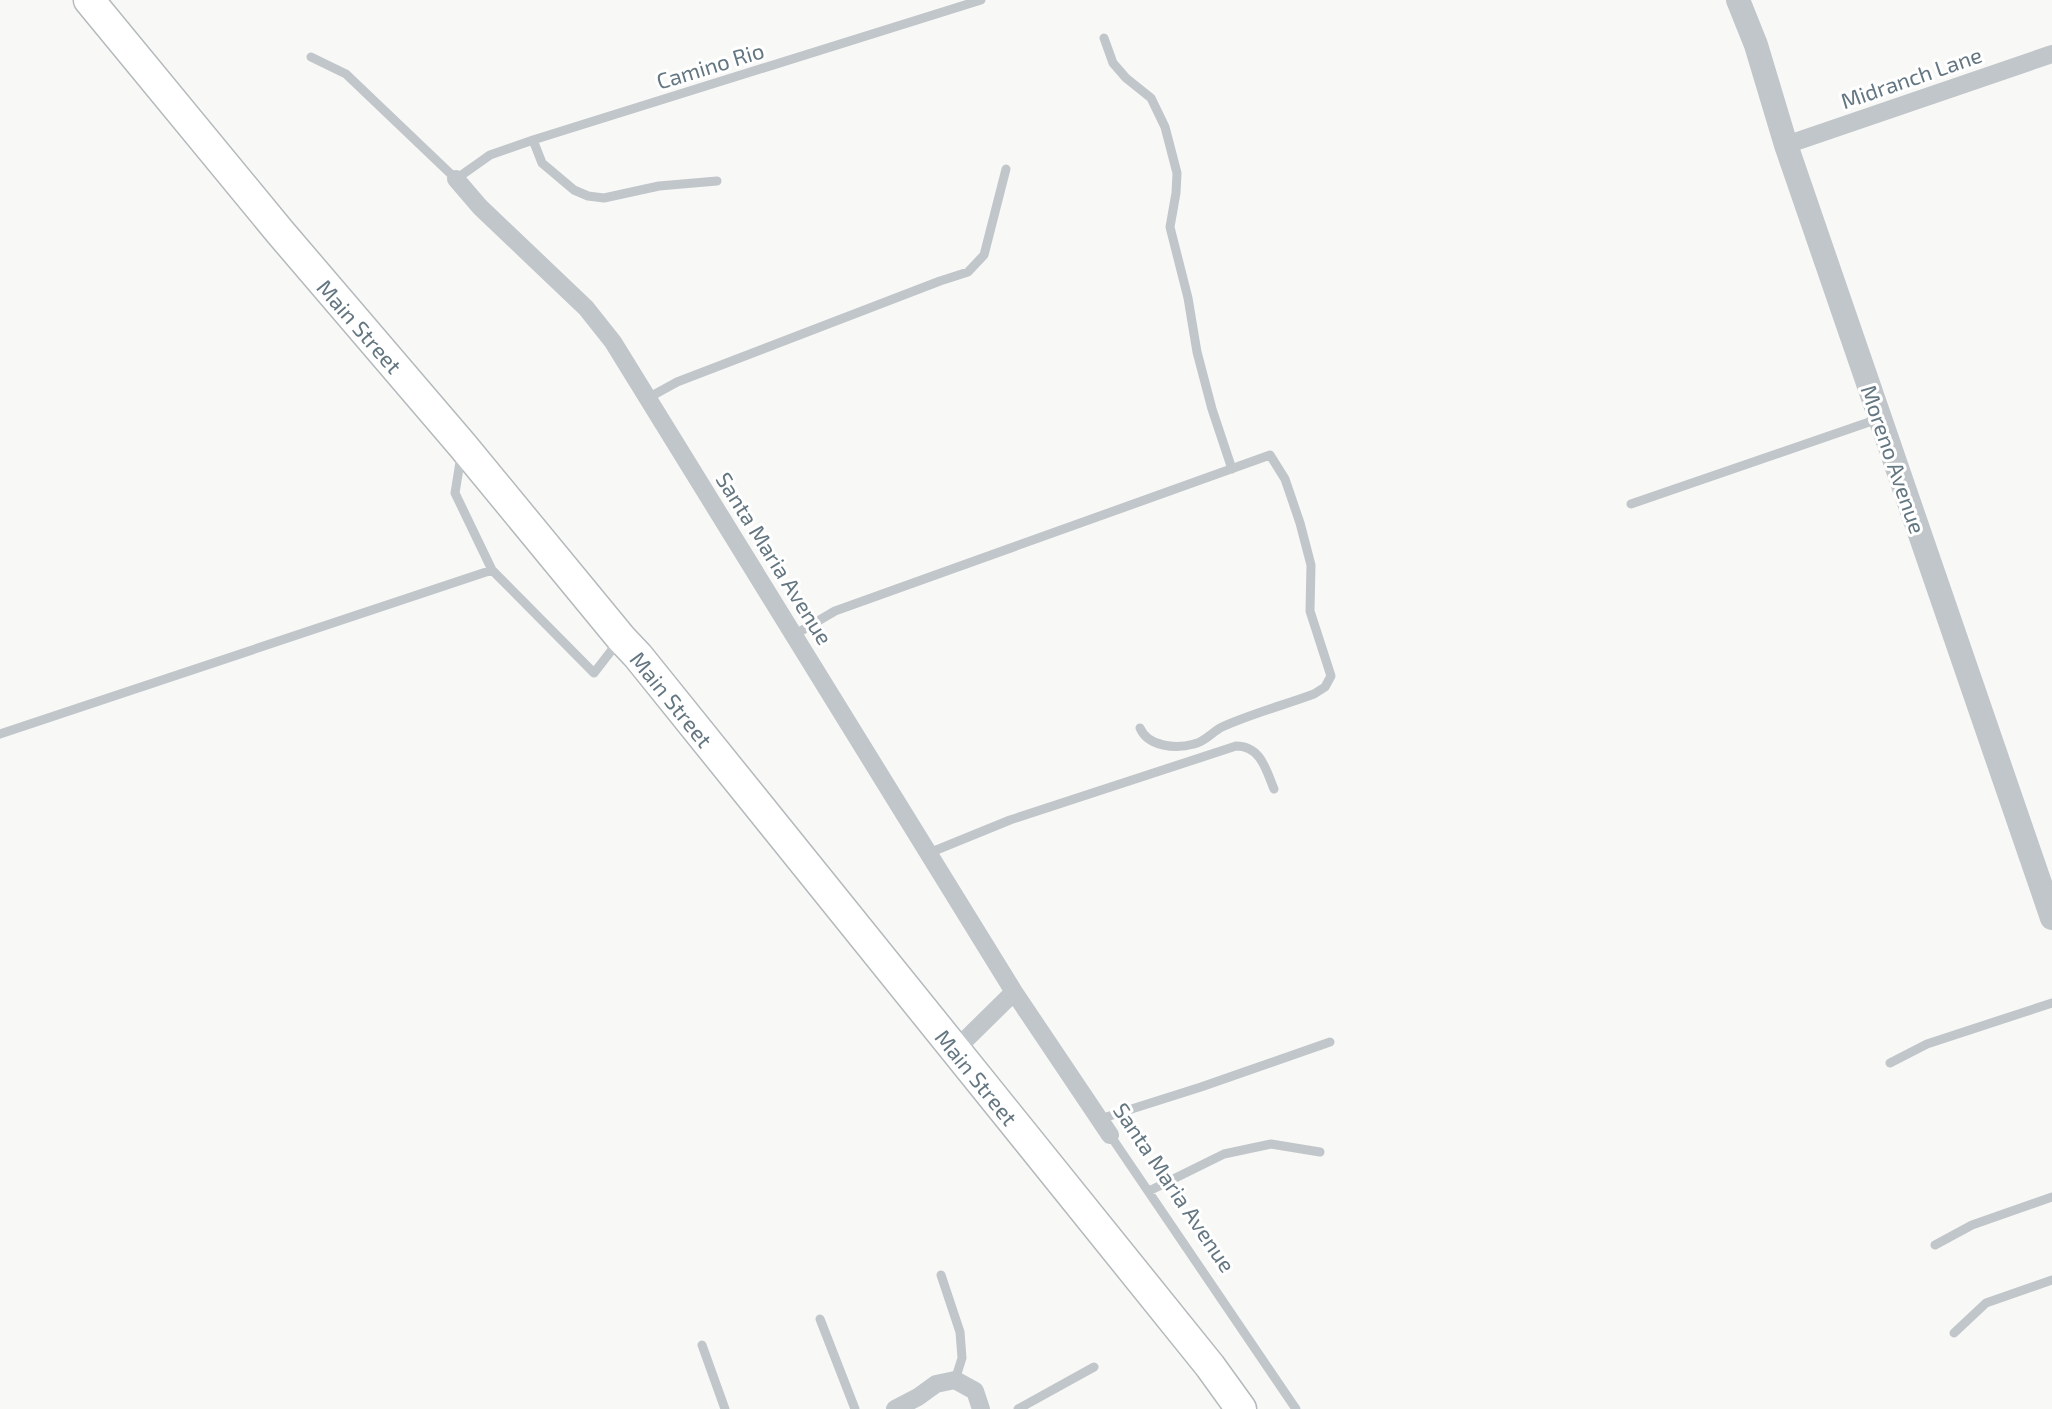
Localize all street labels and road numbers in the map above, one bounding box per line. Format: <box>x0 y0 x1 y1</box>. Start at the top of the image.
street label: Camino Rio <box>653 36 767 94</box>
street label: Midranch Lane <box>1837 41 1985 113</box>
street label: Main Street <box>312 274 408 378</box>
street label: Moreno Avenue <box>1856 381 1932 537</box>
street label: Santa Maria Avenue <box>711 467 839 649</box>
street label: Main Street <box>626 646 718 752</box>
street label: Main Street <box>931 1024 1023 1130</box>
street label: Santa Maria Avenue <box>1109 1097 1241 1277</box>

